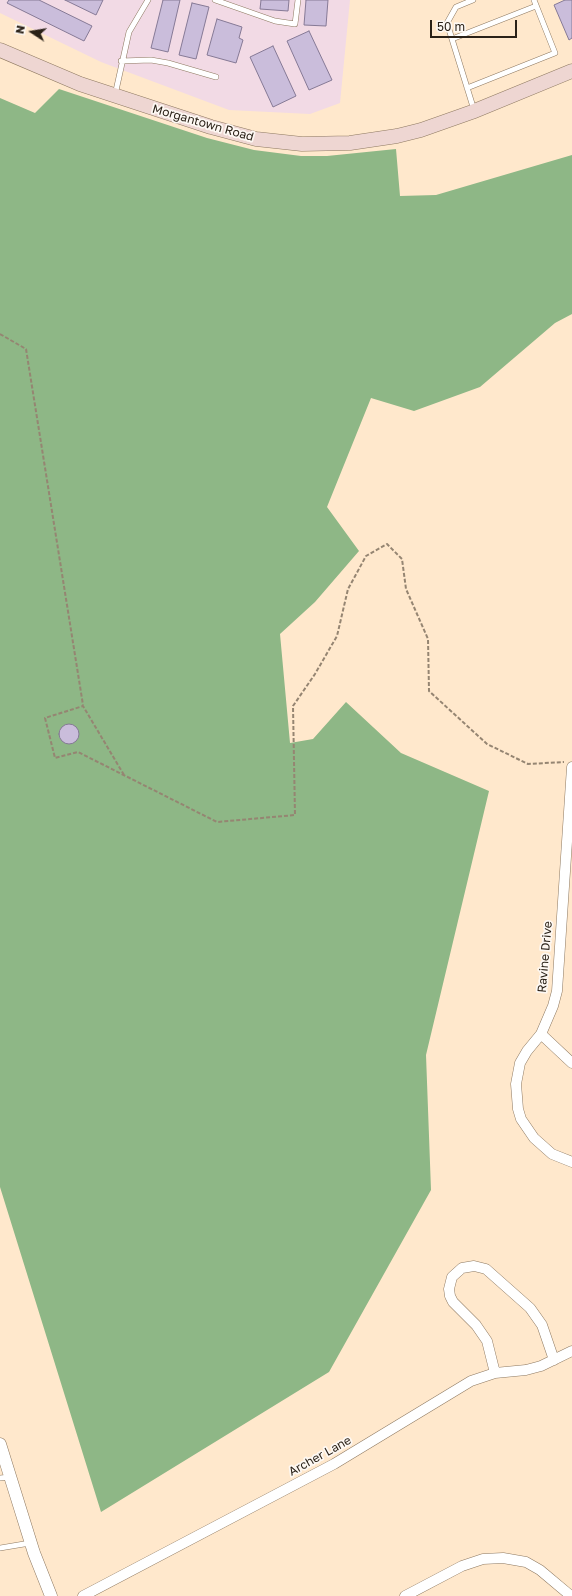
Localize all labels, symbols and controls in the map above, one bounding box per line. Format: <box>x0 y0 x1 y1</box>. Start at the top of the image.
north arrow <box>12 12 52 52</box>
scale bar <box>432 12 519 38</box>
text: 50 m <box>437 19 465 34</box>
text: N <box>13 24 27 35</box>
street label: Morgantown Road <box>151 102 255 144</box>
street label: Ravine Drive <box>535 921 555 993</box>
street label: Archer Lane <box>286 1433 354 1479</box>

